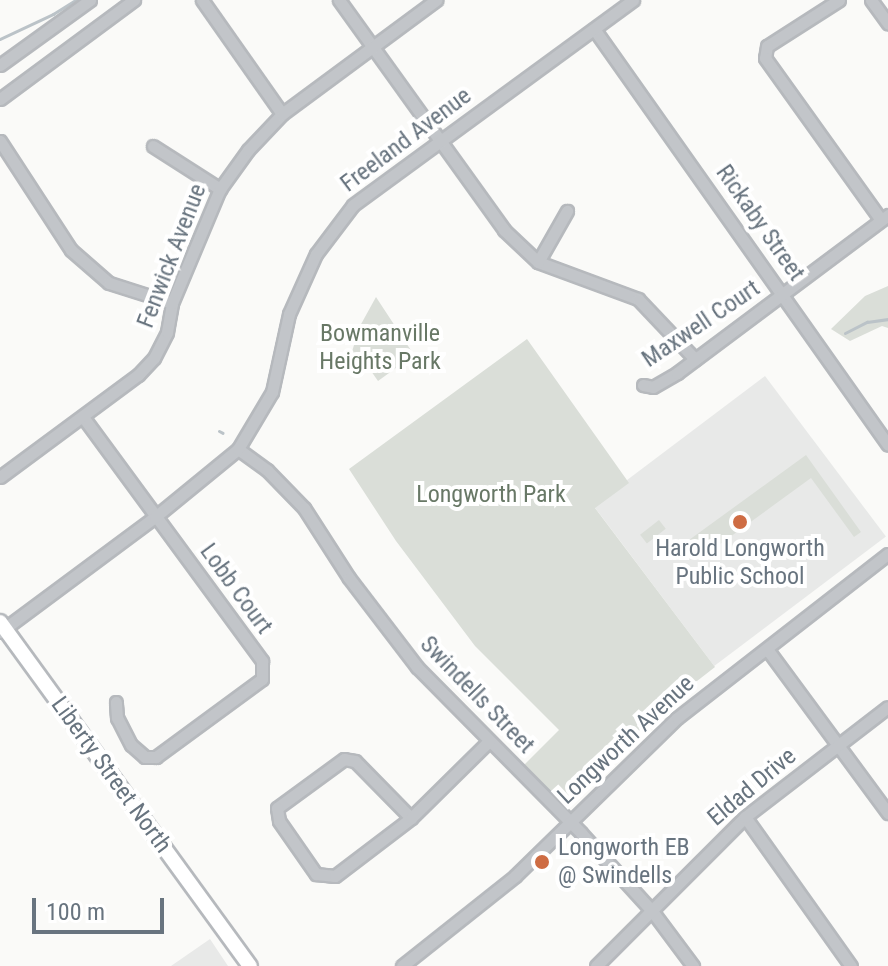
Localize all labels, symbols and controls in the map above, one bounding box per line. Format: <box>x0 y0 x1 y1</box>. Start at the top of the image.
street label: Freeland Avenue <box>335 82 477 198</box>
street label: Rickaby Street <box>709 159 811 287</box>
street label: Fenwick Avenue <box>131 180 213 332</box>
street label: Maxwell Court <box>637 274 765 374</box>
park label: Bowmanville Heights Park <box>319 320 441 376</box>
park label: Longworth Park <box>416 481 566 509</box>
marker: Harold Longworth Public School <box>731 513 749 531</box>
place label: Harold Longworth Public School <box>655 535 825 591</box>
street label: Lobb Court <box>194 538 278 640</box>
street label: Swindells Street <box>414 630 540 760</box>
street label: Longworth Avenue <box>552 670 700 810</box>
street label: Liberty Street North <box>45 691 177 859</box>
street label: Eldad Drive <box>702 742 802 832</box>
place label: Longworth EB @ Swindells <box>558 834 690 890</box>
marker: Longworth EB @ Swindells <box>533 853 551 871</box>
scale bar <box>36 882 168 932</box>
text: 100 m <box>46 898 105 926</box>

